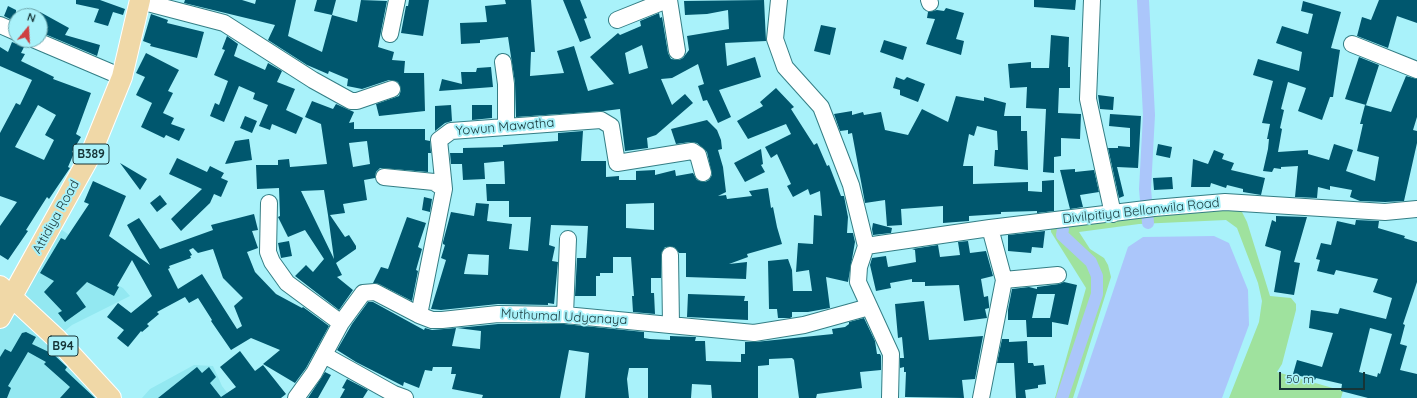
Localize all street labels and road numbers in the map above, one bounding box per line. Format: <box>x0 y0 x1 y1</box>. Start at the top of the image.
street label: Yowun Mawatha <box>455 115 555 139</box>
road number: B389 <box>73 144 109 164</box>
street label: Attidiya Road <box>29 178 83 256</box>
street label: Divilpitiya Bellanwila Road <box>1062 195 1220 227</box>
street label: Muthumal Udyanaya <box>500 306 628 328</box>
road number: B94 <box>48 336 78 356</box>

